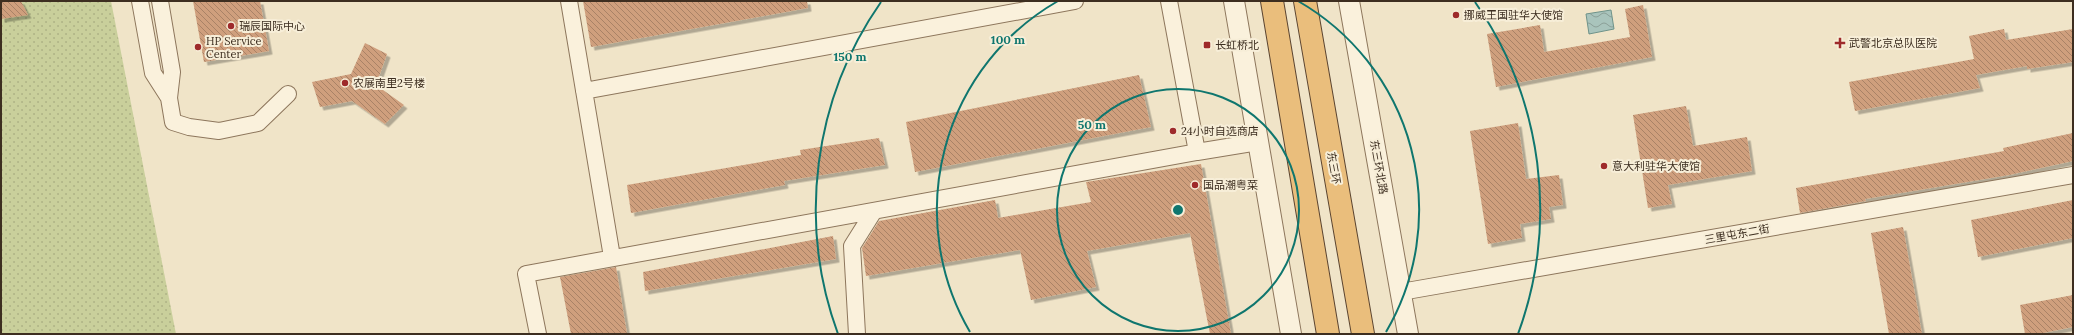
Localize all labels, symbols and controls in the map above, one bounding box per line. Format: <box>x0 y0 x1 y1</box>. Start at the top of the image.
place label: 挪威王国驻华大使馆 <box>1464 8 1563 22</box>
marker: 挪威王国驻华大使馆 <box>1451 10 1461 20</box>
place label: 瑞辰国际中心 <box>239 19 305 33</box>
marker: 瑞辰国际中心 <box>226 21 236 31</box>
text: 100 m <box>991 32 1025 47</box>
place label: HP Service Center <box>206 34 262 61</box>
place label: 武警北京总队医院 <box>1849 36 1937 50</box>
marker: 武警北京总队医院 <box>1834 37 1846 49</box>
place label: 长虹桥北 <box>1215 38 1259 52</box>
marker: 长虹桥北 <box>1202 40 1212 50</box>
marker: HP Service Center <box>193 42 203 52</box>
text: 150 m <box>833 49 867 64</box>
place label: 农展南里2号楼 <box>353 76 425 90</box>
marker: 农展南里2号楼 <box>340 78 350 88</box>
text: 50 m <box>1078 117 1106 132</box>
place label: 24小时自选商店 <box>1181 124 1259 138</box>
marker: 24小时自选商店 <box>1168 126 1178 136</box>
street label: 东三环北路 <box>1367 139 1391 195</box>
street label: 东三环 <box>1324 151 1344 185</box>
place label: 意大利驻华大使馆 <box>1612 159 1700 173</box>
marker: 意大利驻华大使馆 <box>1599 161 1609 171</box>
place label: 国品潮粤菜 <box>1203 178 1258 192</box>
marker: 国品潮粤菜 <box>1190 180 1200 190</box>
centre of rings <box>1171 203 1185 217</box>
street label: 三里屯东二街 <box>1703 221 1771 247</box>

